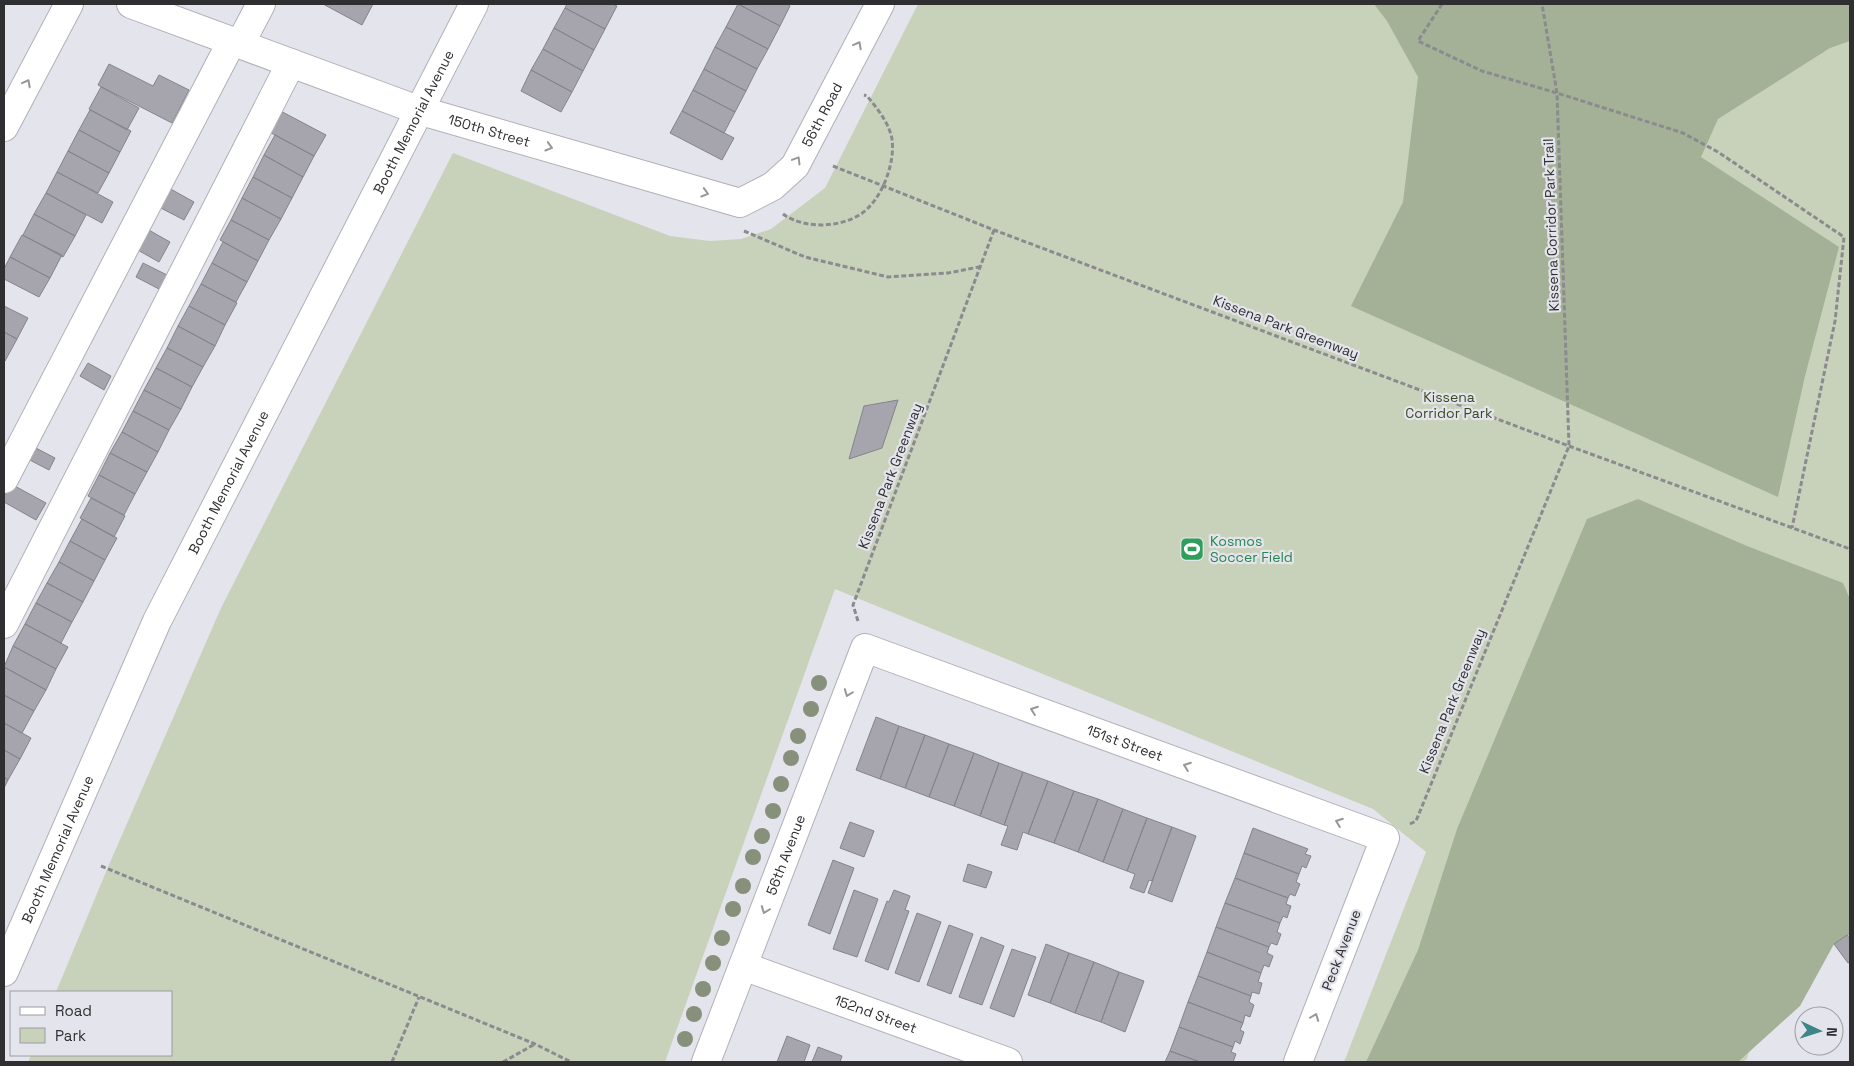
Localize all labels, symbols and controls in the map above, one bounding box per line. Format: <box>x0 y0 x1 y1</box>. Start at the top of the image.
one-way arrow <box>852 42 862 51</box>
street label: Booth Memorial Avenue <box>369 47 458 197</box>
street label: 56th Road <box>798 79 846 150</box>
one-way arrow <box>20 80 30 89</box>
street label: 150th Street <box>446 110 532 151</box>
street label: Kissena Corridor Park Trail <box>1539 138 1563 312</box>
one-way arrow <box>545 142 553 152</box>
one-way arrow <box>791 157 801 166</box>
one-way arrow <box>701 187 709 197</box>
street label: Kissena Park Greenway <box>1210 291 1362 363</box>
park label: Kissena Corridor Park <box>1405 388 1493 422</box>
street label: Kissena Park Greenway <box>854 400 926 552</box>
street label: Booth Memorial Avenue <box>184 407 273 557</box>
place label: Kosmos Soccer Field <box>1210 532 1293 566</box>
sports icon: Kosmos Soccer Field <box>1179 536 1205 562</box>
street label: Kissena Park Greenway <box>1415 626 1489 776</box>
one-way arrow <box>844 688 854 697</box>
one-way arrow <box>1030 706 1039 716</box>
street label: 151st Street <box>1084 721 1165 765</box>
one-way arrow <box>1183 762 1192 772</box>
street label: Booth Memorial Avenue <box>17 773 98 926</box>
street label: 56th Avenue <box>762 812 809 898</box>
one-way arrow <box>1336 818 1344 828</box>
one-way arrow <box>760 905 771 914</box>
street label: Peck Avenue <box>1317 907 1365 993</box>
legend <box>10 991 172 1056</box>
street label: 152nd Street <box>832 991 919 1037</box>
text: Road <box>55 1001 92 1020</box>
north arrow <box>1794 1006 1844 1056</box>
one-way arrow <box>1309 1013 1320 1022</box>
text: Park <box>55 1026 86 1045</box>
text: N <box>1823 1027 1841 1037</box>

